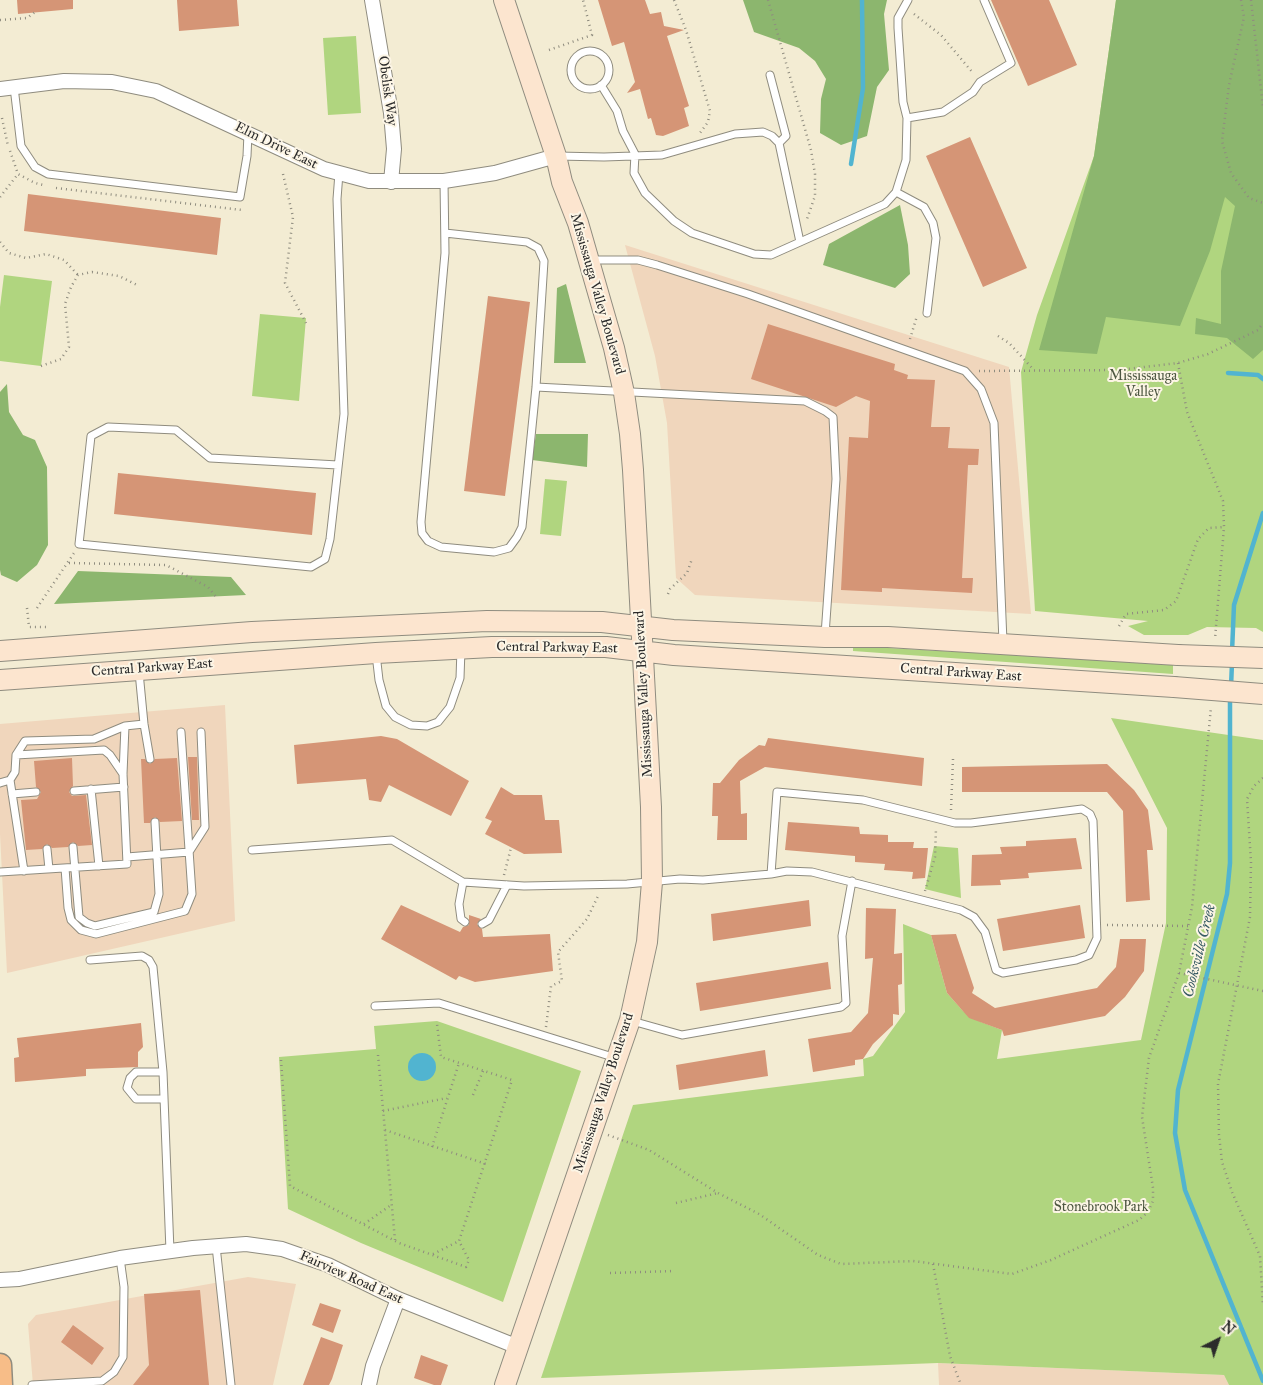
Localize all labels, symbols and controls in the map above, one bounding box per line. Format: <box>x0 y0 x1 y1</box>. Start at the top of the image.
street label: Obelisk Way <box>374 55 400 127</box>
street label: Elm Drive East <box>232 119 320 173</box>
street label: Mississauga Valley Boulevard <box>566 211 628 377</box>
park label: Mississauga Valley <box>1109 369 1177 402</box>
street label: Mississauga Valley Boulevard <box>631 610 657 778</box>
street label: Central Parkway East <box>496 639 618 657</box>
street label: Central Parkway East <box>91 655 213 681</box>
street label: Central Parkway East <box>900 660 1022 686</box>
water label: Cooksville Creek <box>1180 903 1220 999</box>
street label: Mississauga Valley Boulevard <box>570 1011 638 1175</box>
park label: Stonebrook Park <box>1054 1200 1148 1216</box>
street label: Fairview Road East <box>297 1248 405 1308</box>
north arrow <box>1193 1315 1243 1365</box>
text: N <box>1218 1318 1238 1339</box>

